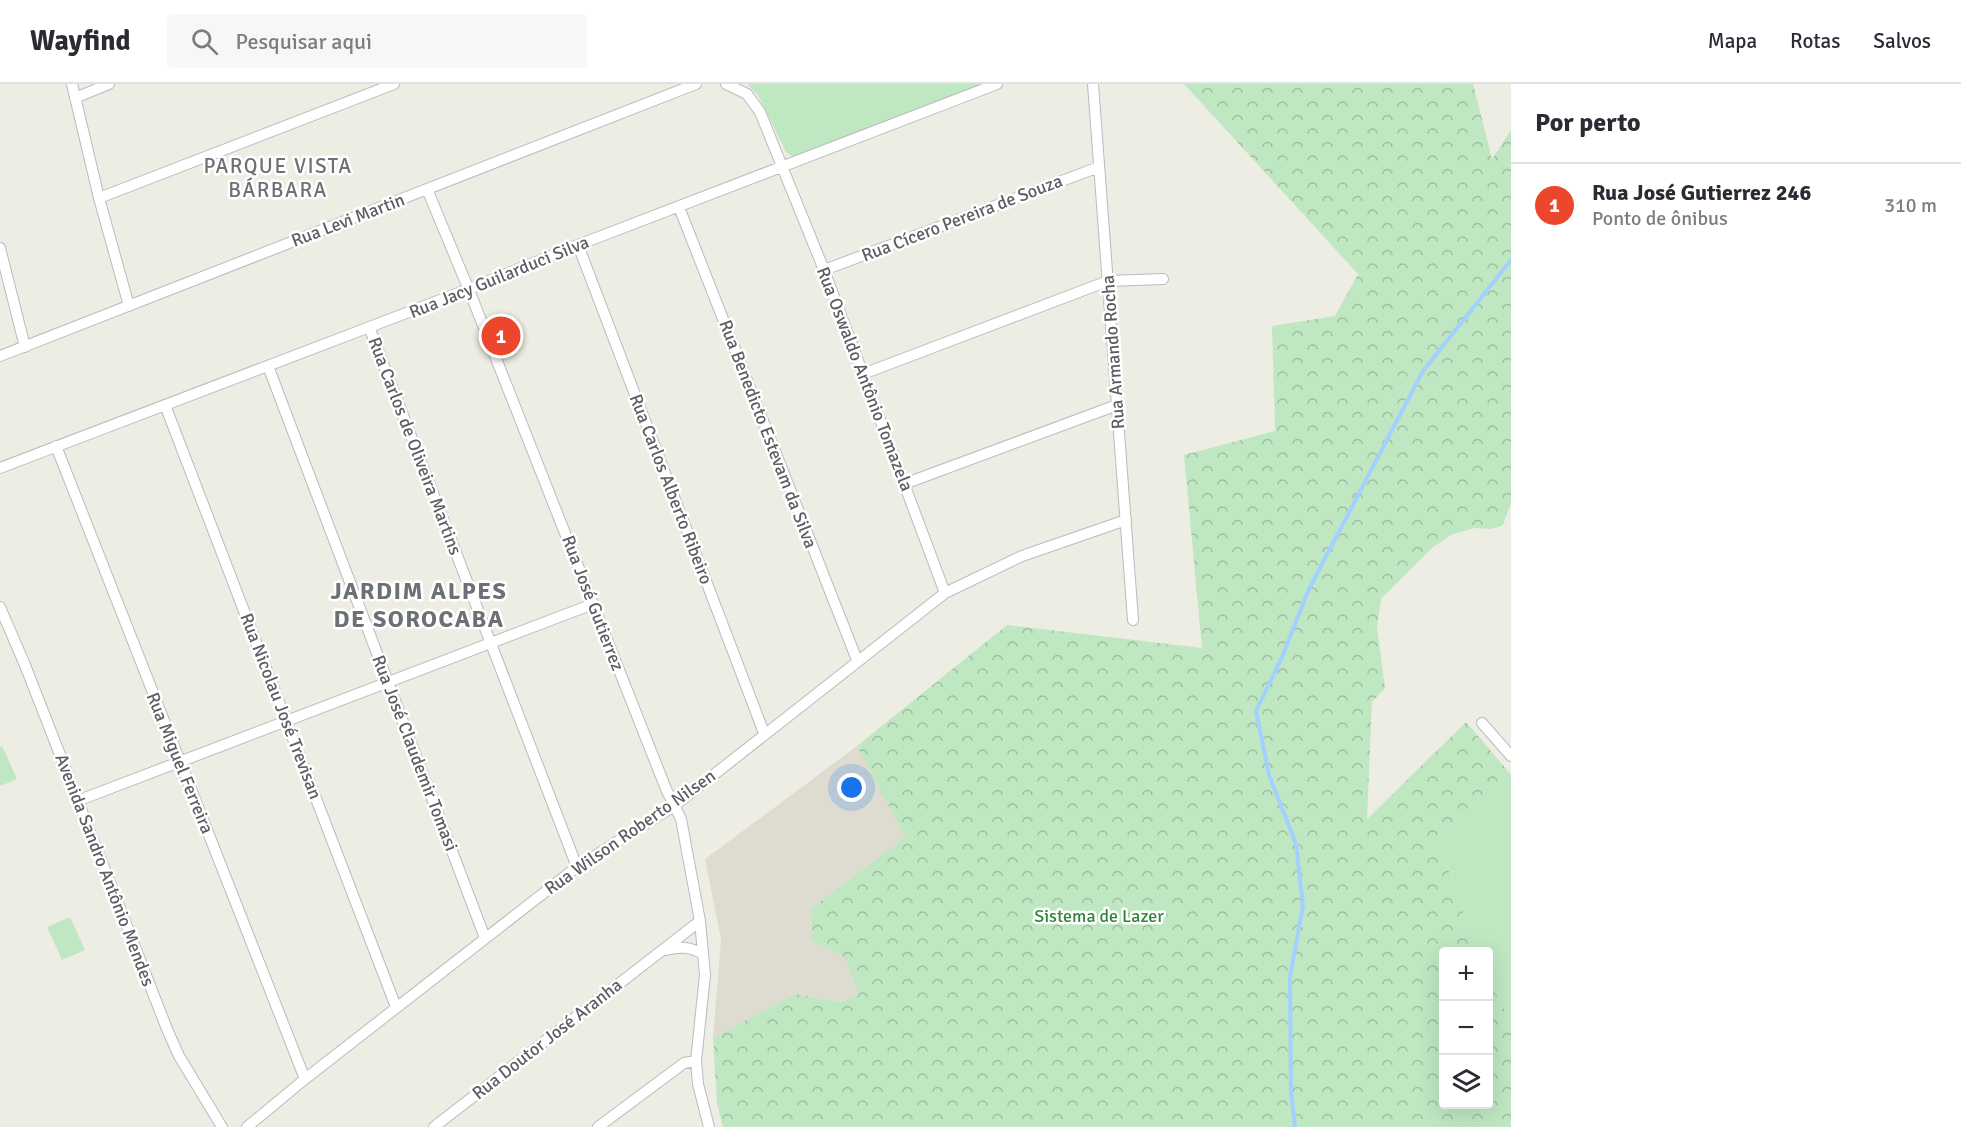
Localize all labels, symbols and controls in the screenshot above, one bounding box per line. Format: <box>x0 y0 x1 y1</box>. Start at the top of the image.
search box <box>167 14 587 68</box>
text: Wayfind <box>30 24 131 58</box>
icon: search <box>188 25 221 58</box>
text: Pesquisar aqui <box>236 28 372 55</box>
text: Mapa <box>1708 28 1757 54</box>
text: Rotas <box>1790 28 1840 54</box>
text: Salvos <box>1873 28 1931 54</box>
text: Por perto <box>1535 107 1641 139</box>
district label: PARQUE VISTA BÁRBARA <box>203 153 353 203</box>
street label: Rua Cícero Pereira de Souza <box>858 169 1066 267</box>
text: Rua José Gutierrez 246 <box>1592 179 1811 206</box>
street label: Rua Levi Martin <box>288 188 408 252</box>
text: 1 <box>1549 193 1560 218</box>
text: 310 m <box>1884 193 1937 218</box>
text: Ponto de ônibus <box>1592 206 1728 231</box>
street label: Rua Jacy Guilarduci Silva <box>406 231 592 323</box>
street label: Rua Oswaldo Antônio Tomazela <box>812 264 918 494</box>
street label: Rua Armando Rocha <box>1097 274 1129 430</box>
pin: 1 <box>482 314 520 358</box>
street label: Rua Benedicto Estevam da Silva <box>714 317 822 551</box>
street label: Rua Carlos de Oliveira Martins <box>363 334 467 558</box>
street label: Rua Carlos Alberto Ribeiro <box>625 391 717 587</box>
street label: Rua José Gutierrez <box>557 532 629 674</box>
district label: JARDIM ALPES DE SOROCABA <box>331 576 507 634</box>
street label: Rua Nicolau José Trevisan <box>235 610 327 802</box>
street label: Rua José Claudemir Tomasi <box>367 652 463 854</box>
street label: Rua Miguel Ferreira <box>142 689 218 837</box>
street label: Avenida Sandro Antônio Mendes <box>50 751 160 989</box>
street label: Rua Wilson Roberto Nilsen <box>540 765 720 899</box>
your location <box>837 773 866 802</box>
park label: Sistema de Lazer <box>1034 905 1164 927</box>
map controls <box>1439 947 1493 1109</box>
button: + <box>1439 947 1493 1001</box>
street label: Rua Doutor José Aranha <box>468 974 626 1104</box>
button: − <box>1439 1001 1493 1055</box>
button: layers <box>1439 1055 1493 1109</box>

